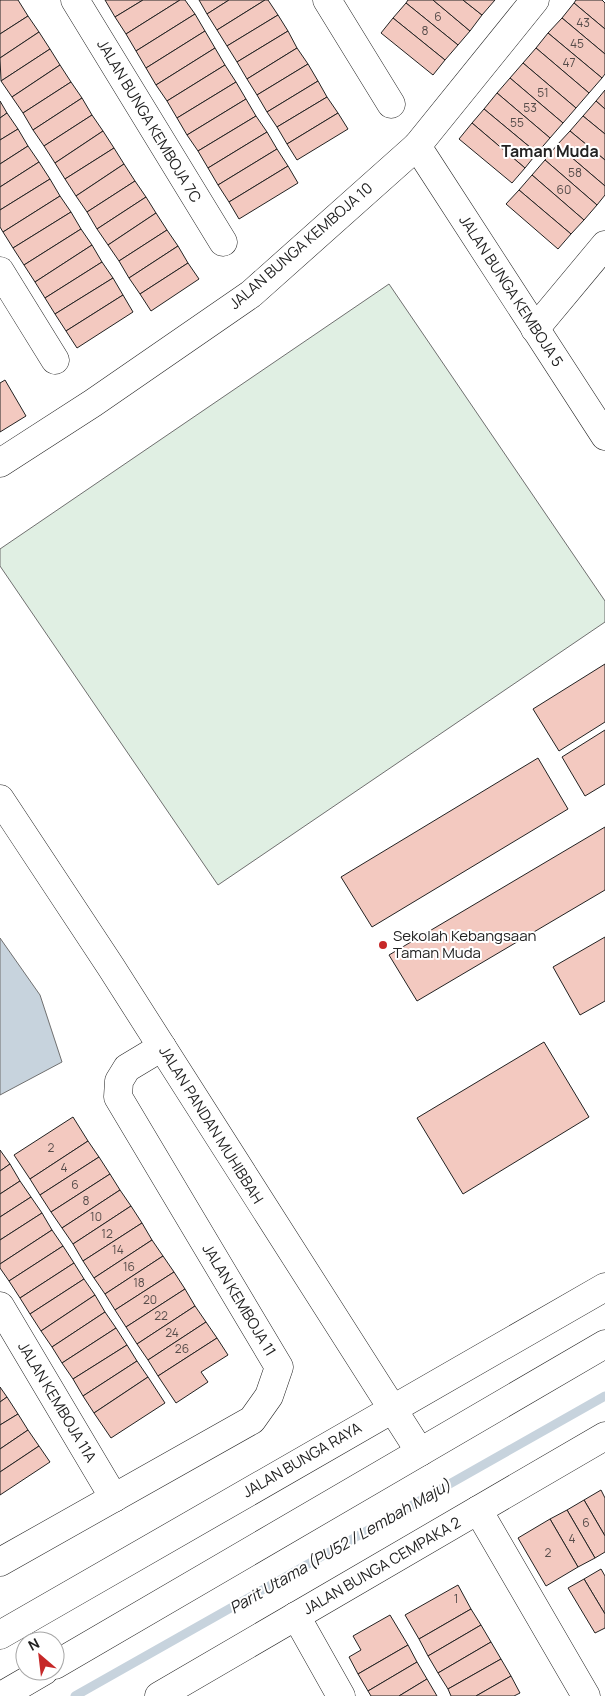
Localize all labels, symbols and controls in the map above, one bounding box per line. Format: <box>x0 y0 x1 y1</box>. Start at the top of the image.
house number: 6 <box>434 8 442 25</box>
house number: 43 <box>576 14 590 31</box>
house number: 8 <box>422 22 429 39</box>
street label: JALAN BUNGA KEMBOJA 7C <box>92 35 207 206</box>
house number: 45 <box>570 35 584 52</box>
house number: 47 <box>562 54 576 71</box>
house number: 51 <box>537 84 549 101</box>
house number: 53 <box>523 99 537 116</box>
house number: 55 <box>510 114 524 131</box>
district label: Taman Muda <box>501 140 599 162</box>
house number: 58 <box>568 164 582 181</box>
street label: JALAN BUNGA KEMBOJA 10 <box>224 177 377 314</box>
house number: 60 <box>557 181 571 198</box>
street label: JALAN BUNGA KEMBOJA 5 <box>454 211 569 371</box>
place label: Sekolah Kebangsaan Taman Muda <box>393 925 537 963</box>
marker: Sekolah Kebangsaan Taman Muda <box>377 939 389 951</box>
street label: JALAN PANDAN MUHIBBAH <box>154 1042 269 1208</box>
house number: 2 <box>48 1139 55 1156</box>
house number: 4 <box>60 1159 68 1176</box>
house number: 6 <box>71 1176 79 1193</box>
house number: 8 <box>83 1192 90 1209</box>
house number: 10 <box>90 1208 102 1225</box>
house number: 12 <box>101 1225 113 1242</box>
street label: JALAN KEMBOJA 11 <box>198 1240 281 1360</box>
house number: 14 <box>112 1241 124 1258</box>
house number: 16 <box>123 1258 135 1275</box>
house number: 18 <box>133 1274 145 1291</box>
house number: 20 <box>143 1291 157 1308</box>
house number: 22 <box>154 1307 168 1324</box>
house number: 24 <box>165 1324 179 1341</box>
street label: JALAN KEMBOJA 11A <box>13 1338 102 1466</box>
house number: 26 <box>175 1340 189 1357</box>
street label: JALAN BUNGA RAYA <box>238 1417 366 1502</box>
water label: Parit Utama (PU52 / Lembah Maju) <box>225 1473 455 1619</box>
street label: JALAN BUNGA CEMPAKA 2 <box>299 1512 465 1619</box>
house number: 6 <box>582 1514 590 1531</box>
house number: 4 <box>568 1530 576 1547</box>
house number: 2 <box>545 1544 552 1561</box>
house number: 1 <box>454 1590 458 1607</box>
north arrow <box>15 1631 65 1681</box>
text: N <box>25 1633 43 1655</box>

